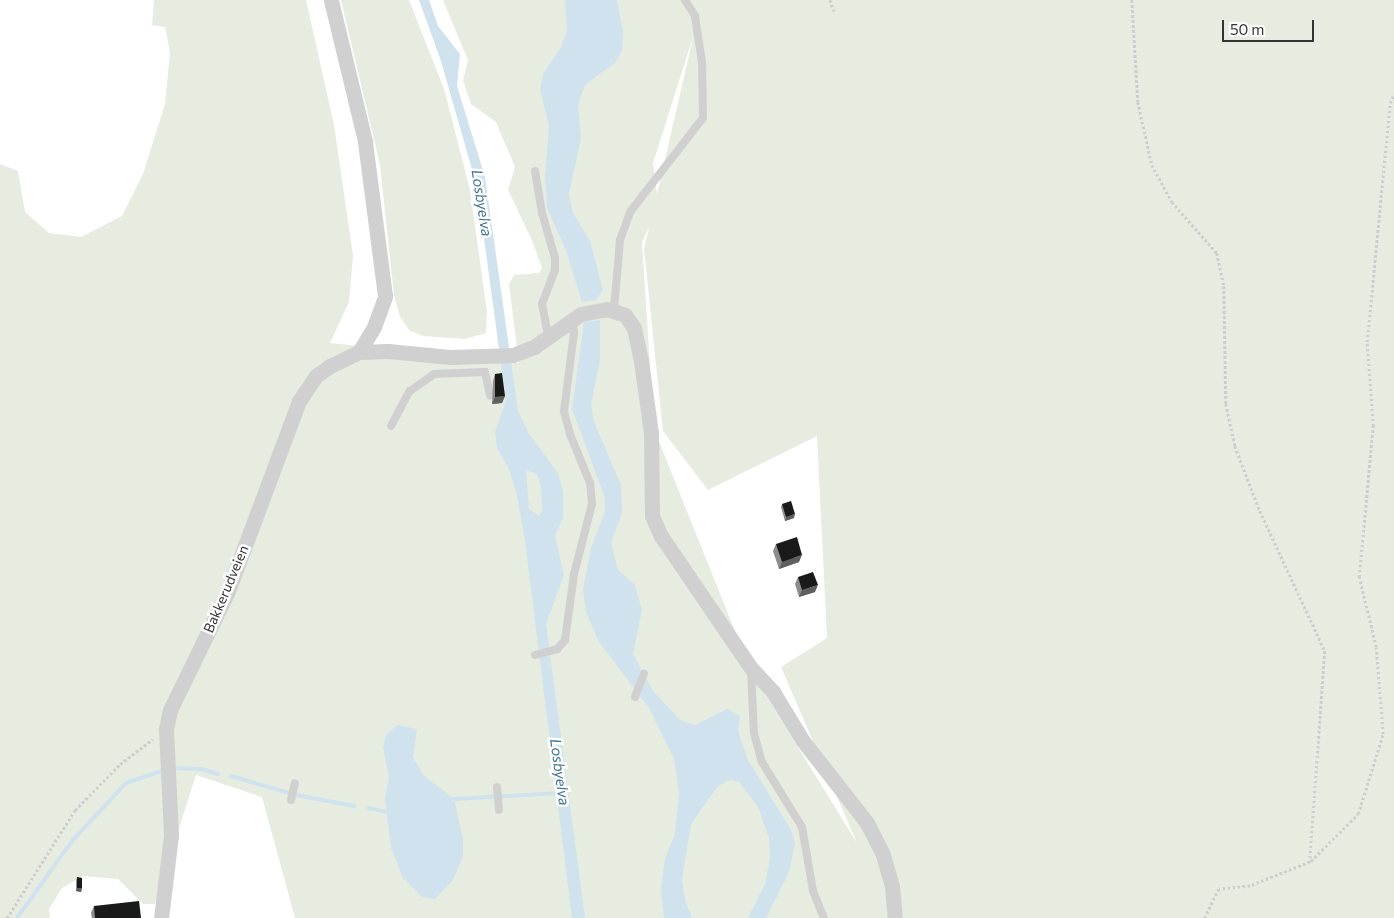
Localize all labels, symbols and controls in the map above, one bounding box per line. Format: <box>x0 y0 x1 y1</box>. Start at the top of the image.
scale bar <box>1224 10 1316 42</box>
text: 50 m <box>1230 20 1264 38</box>
water label: Losbyelva <box>468 168 496 238</box>
street label: Bakkerudveien <box>200 543 252 635</box>
water label: Losbyelva <box>546 737 574 807</box>

